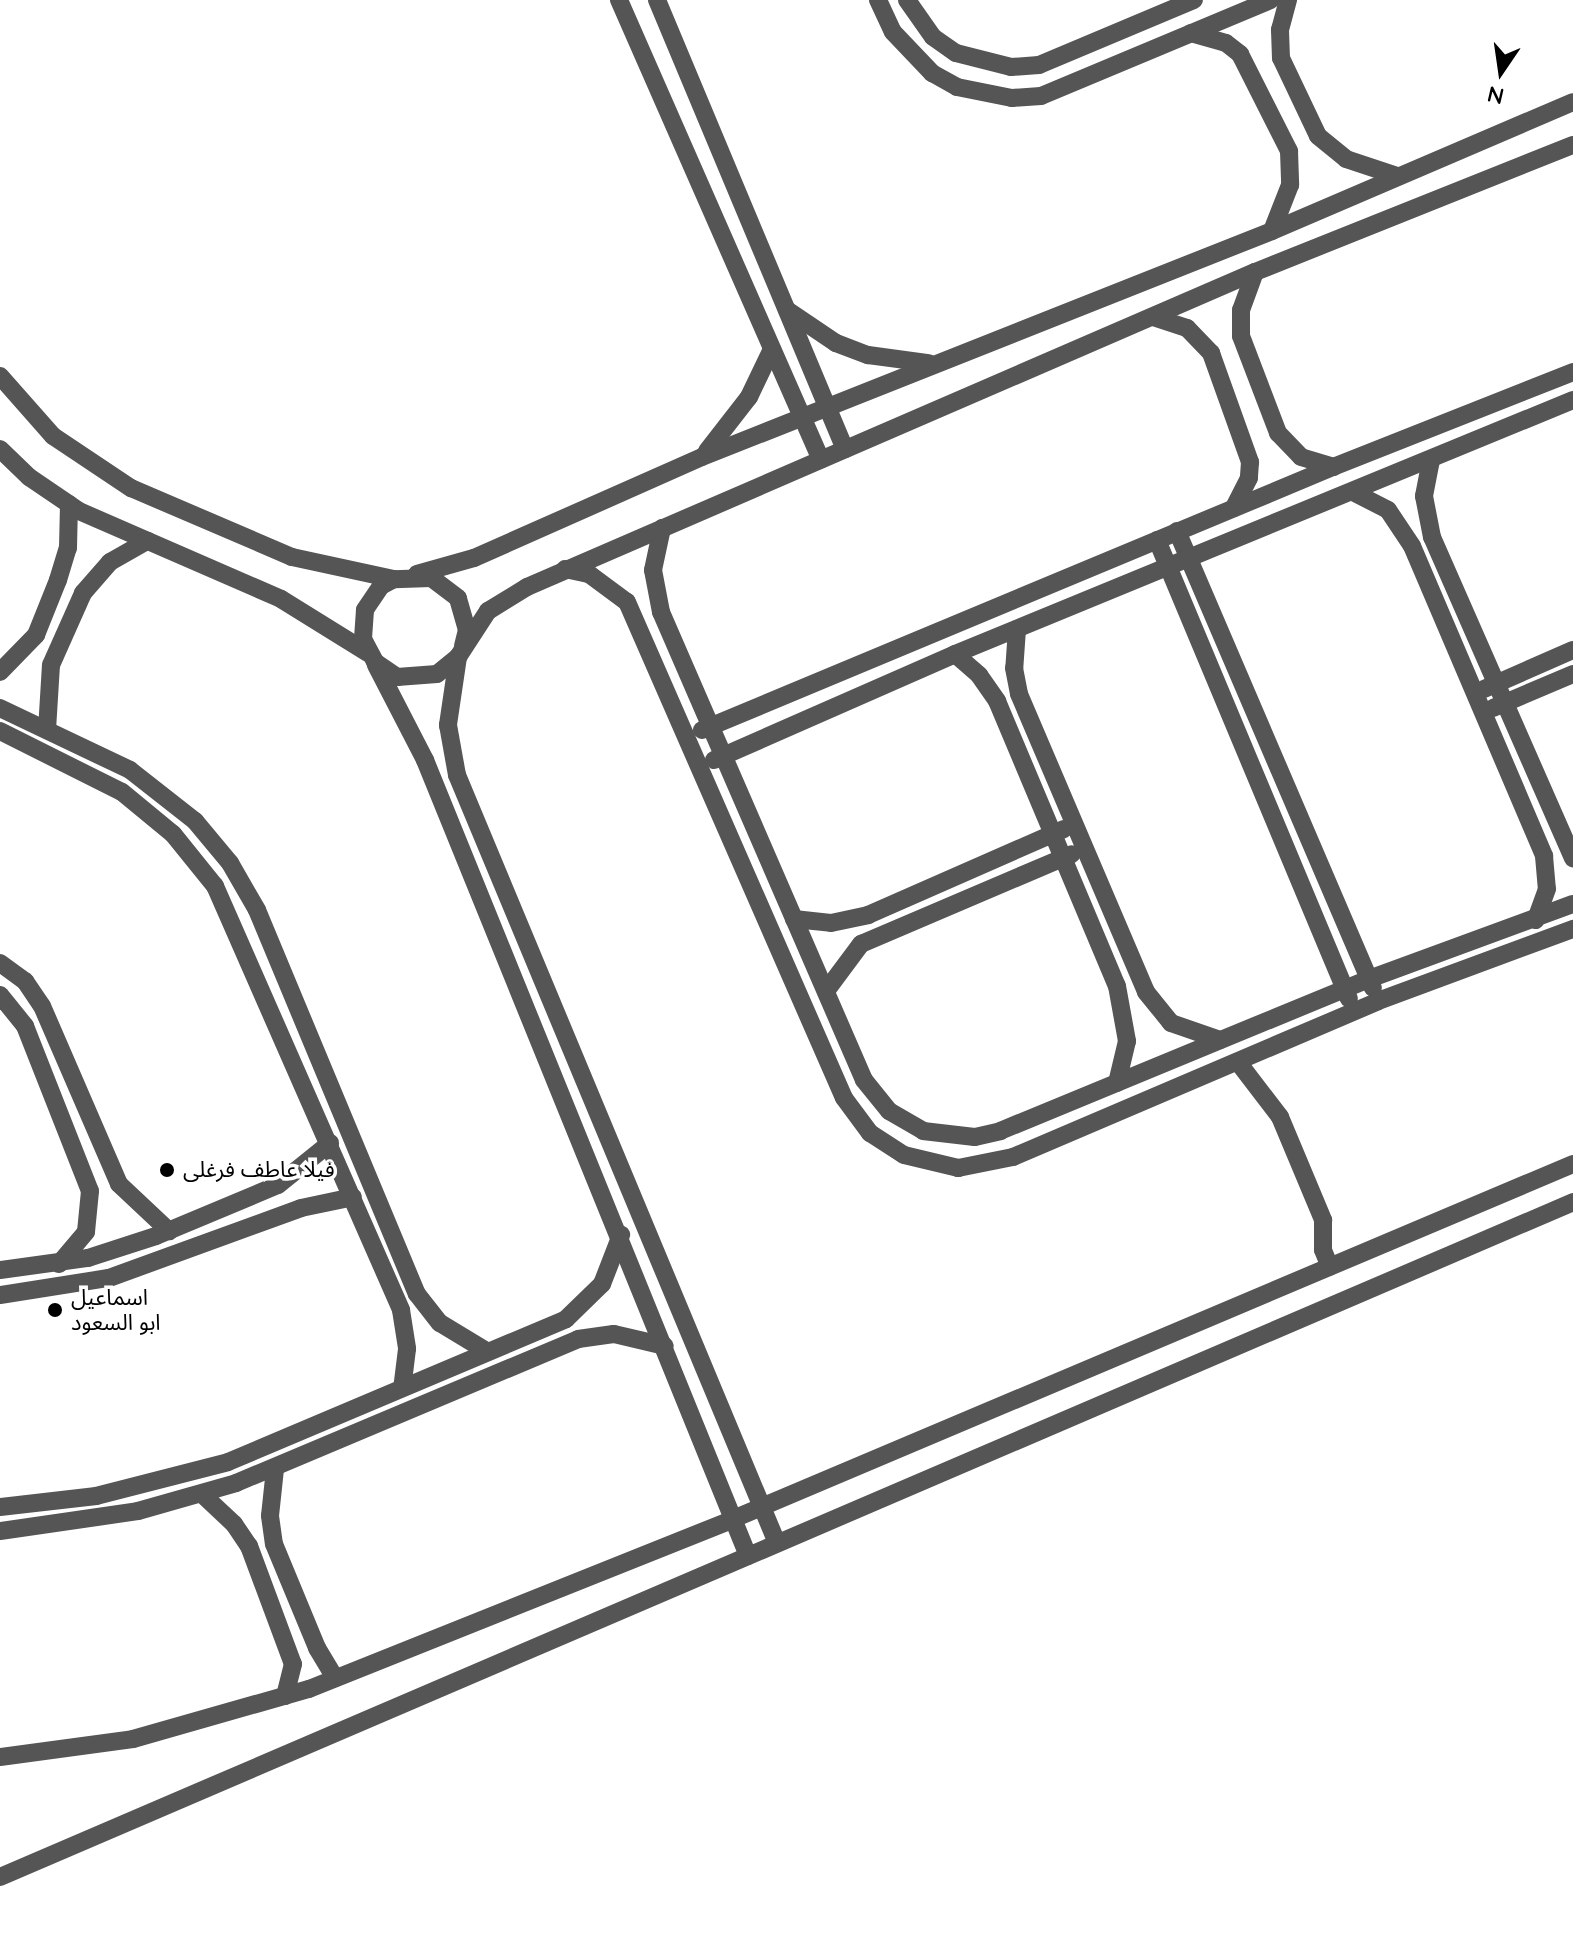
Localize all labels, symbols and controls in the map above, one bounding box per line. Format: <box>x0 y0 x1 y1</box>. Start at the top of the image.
north arrow <box>1461 32 1541 112</box>
text: N <box>1485 80 1507 111</box>
place label: فيلا عاطف فرغلى <box>183 1157 335 1183</box>
marker: فيلا عاطف فرغلى <box>158 1161 176 1179</box>
place label: اسماعيل ابو السعود <box>71 1284 161 1336</box>
marker: اسماعيل ابو السعود <box>46 1301 64 1319</box>

